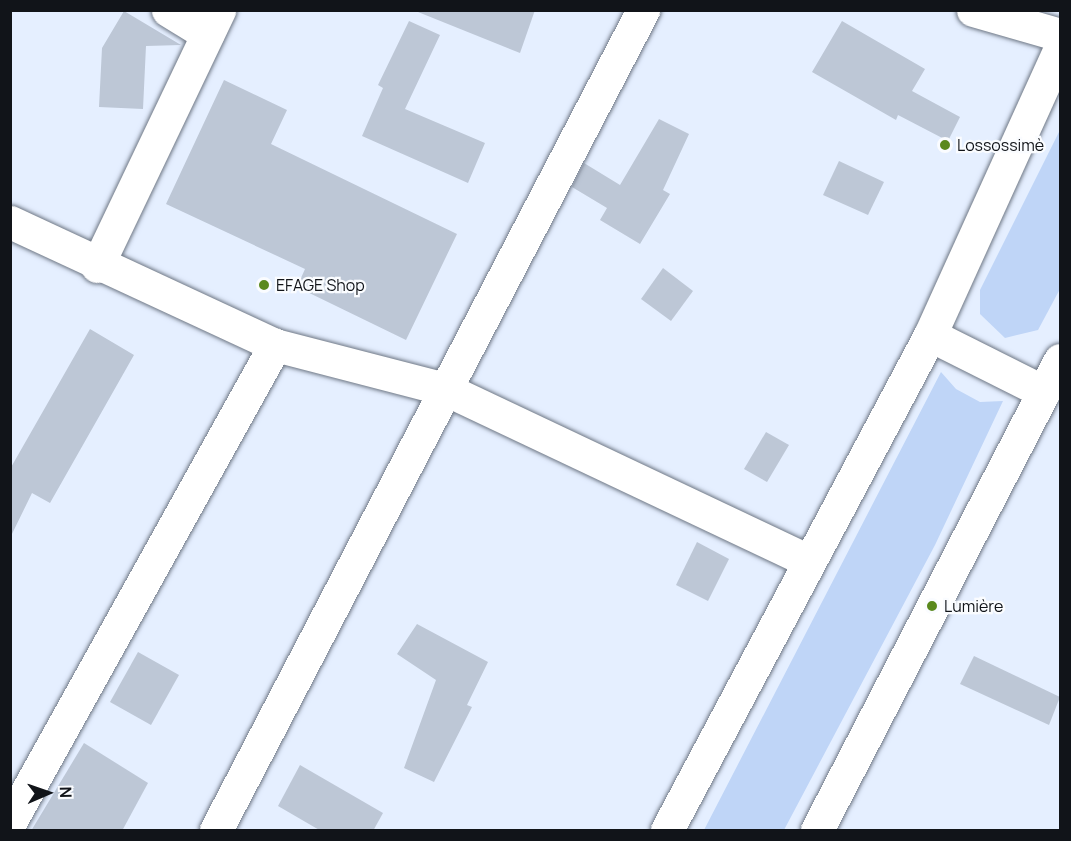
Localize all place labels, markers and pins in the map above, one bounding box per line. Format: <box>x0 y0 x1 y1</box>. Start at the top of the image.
place label: Lossossimè <box>957 135 1044 155</box>
marker: Lossossimè <box>938 138 952 152</box>
place label: EFAGE Shop <box>276 275 365 295</box>
marker: EFAGE Shop <box>257 278 271 292</box>
place label: Lumière <box>944 596 1003 616</box>
marker: Lumière <box>925 599 939 613</box>

